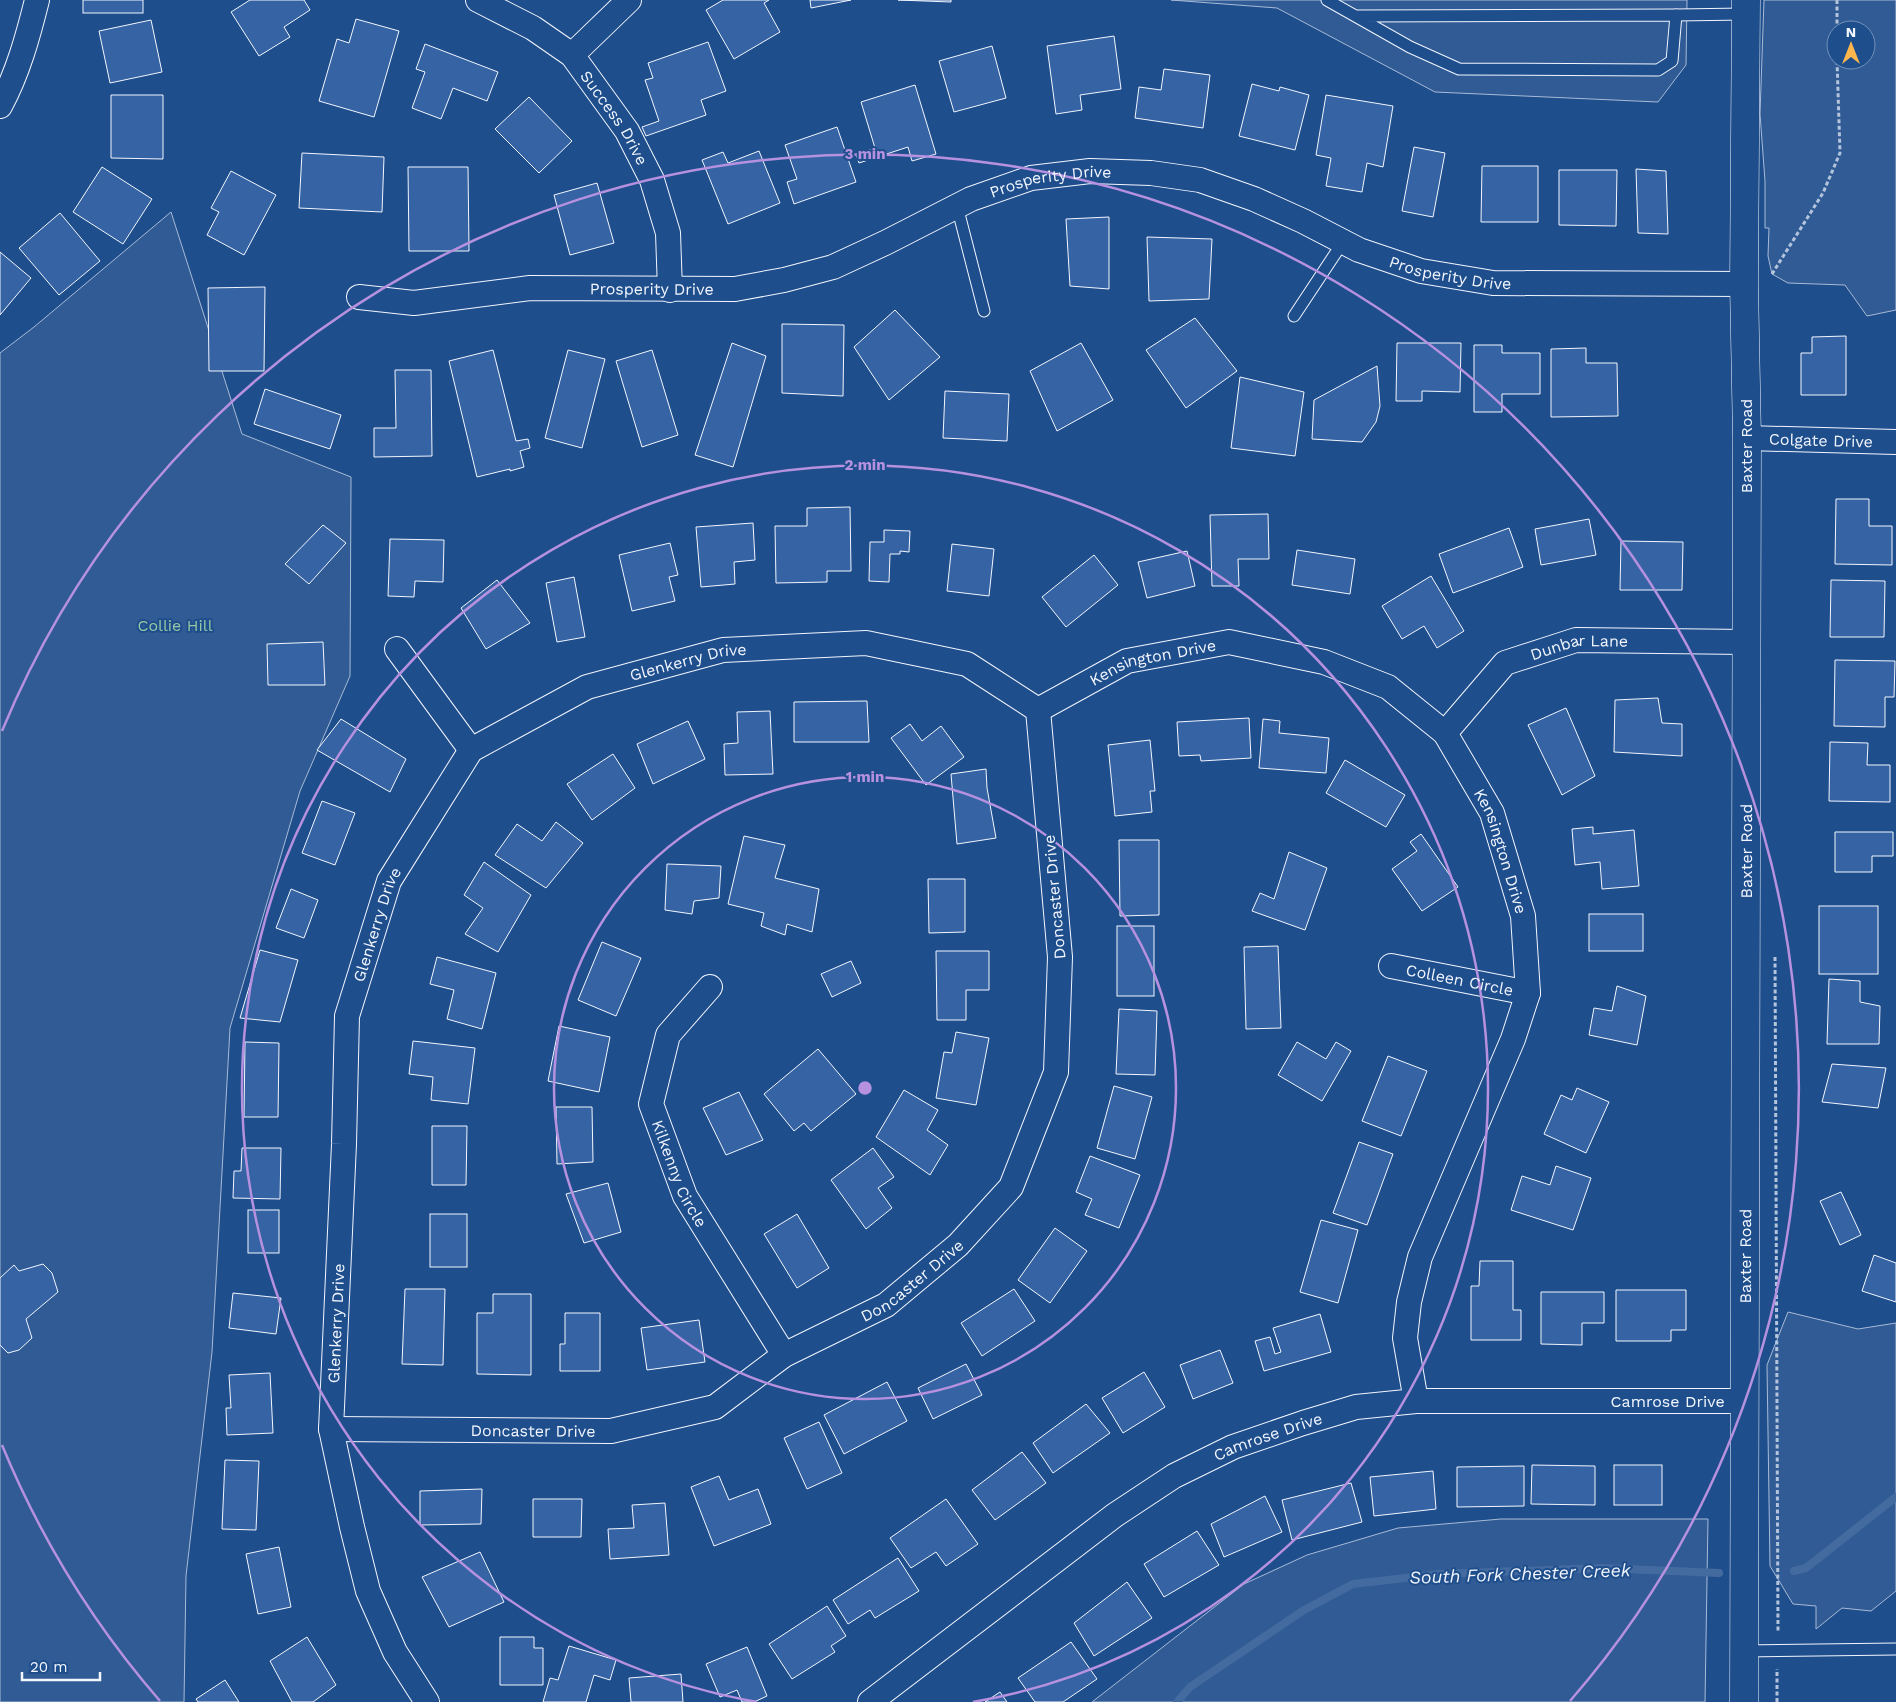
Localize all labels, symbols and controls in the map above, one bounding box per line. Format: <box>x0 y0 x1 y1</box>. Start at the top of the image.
north arrow <box>1826 20 1876 70</box>
text: N <box>1846 24 1856 40</box>
street label: Success Drive <box>576 67 652 168</box>
text: 3 min <box>845 145 885 163</box>
street label: Prosperity Drive <box>987 162 1112 202</box>
street label: Prosperity Drive <box>1387 252 1511 293</box>
street label: Prosperity Drive <box>590 279 714 299</box>
street label: Baxter Road <box>1737 399 1756 493</box>
street label: Colgate Drive <box>1769 430 1873 451</box>
text: 2 min <box>844 456 886 474</box>
park label: Collie Hill <box>137 616 213 635</box>
street label: Dunbar Lane <box>1528 631 1628 664</box>
street label: Kensington Drive <box>1086 636 1218 690</box>
street label: Glenkerry Drive <box>628 640 747 685</box>
text: 1 min <box>846 768 884 786</box>
street label: Kensington Drive <box>1470 785 1531 916</box>
street label: Baxter Road <box>1737 804 1756 898</box>
street label: Doncaster Drive <box>1040 834 1069 960</box>
street label: Glenkerry Drive <box>349 864 405 984</box>
street label: Colleen Circle <box>1404 960 1515 1000</box>
centre of rings <box>856 1079 874 1097</box>
street label: Kilkenny Circle <box>648 1117 711 1231</box>
street label: Baxter Road <box>1736 1209 1755 1303</box>
street label: Doncaster Drive <box>858 1236 967 1326</box>
street label: Glenkerry Drive <box>324 1263 349 1384</box>
street label: Camrose Drive <box>1611 1392 1725 1411</box>
street label: Camrose Drive <box>1210 1409 1324 1465</box>
street label: Doncaster Drive <box>470 1421 596 1441</box>
water label: South Fork Chester Creek <box>1409 1559 1632 1588</box>
scale bar <box>22 1650 100 1682</box>
text: 20 m <box>30 1658 68 1676</box>

